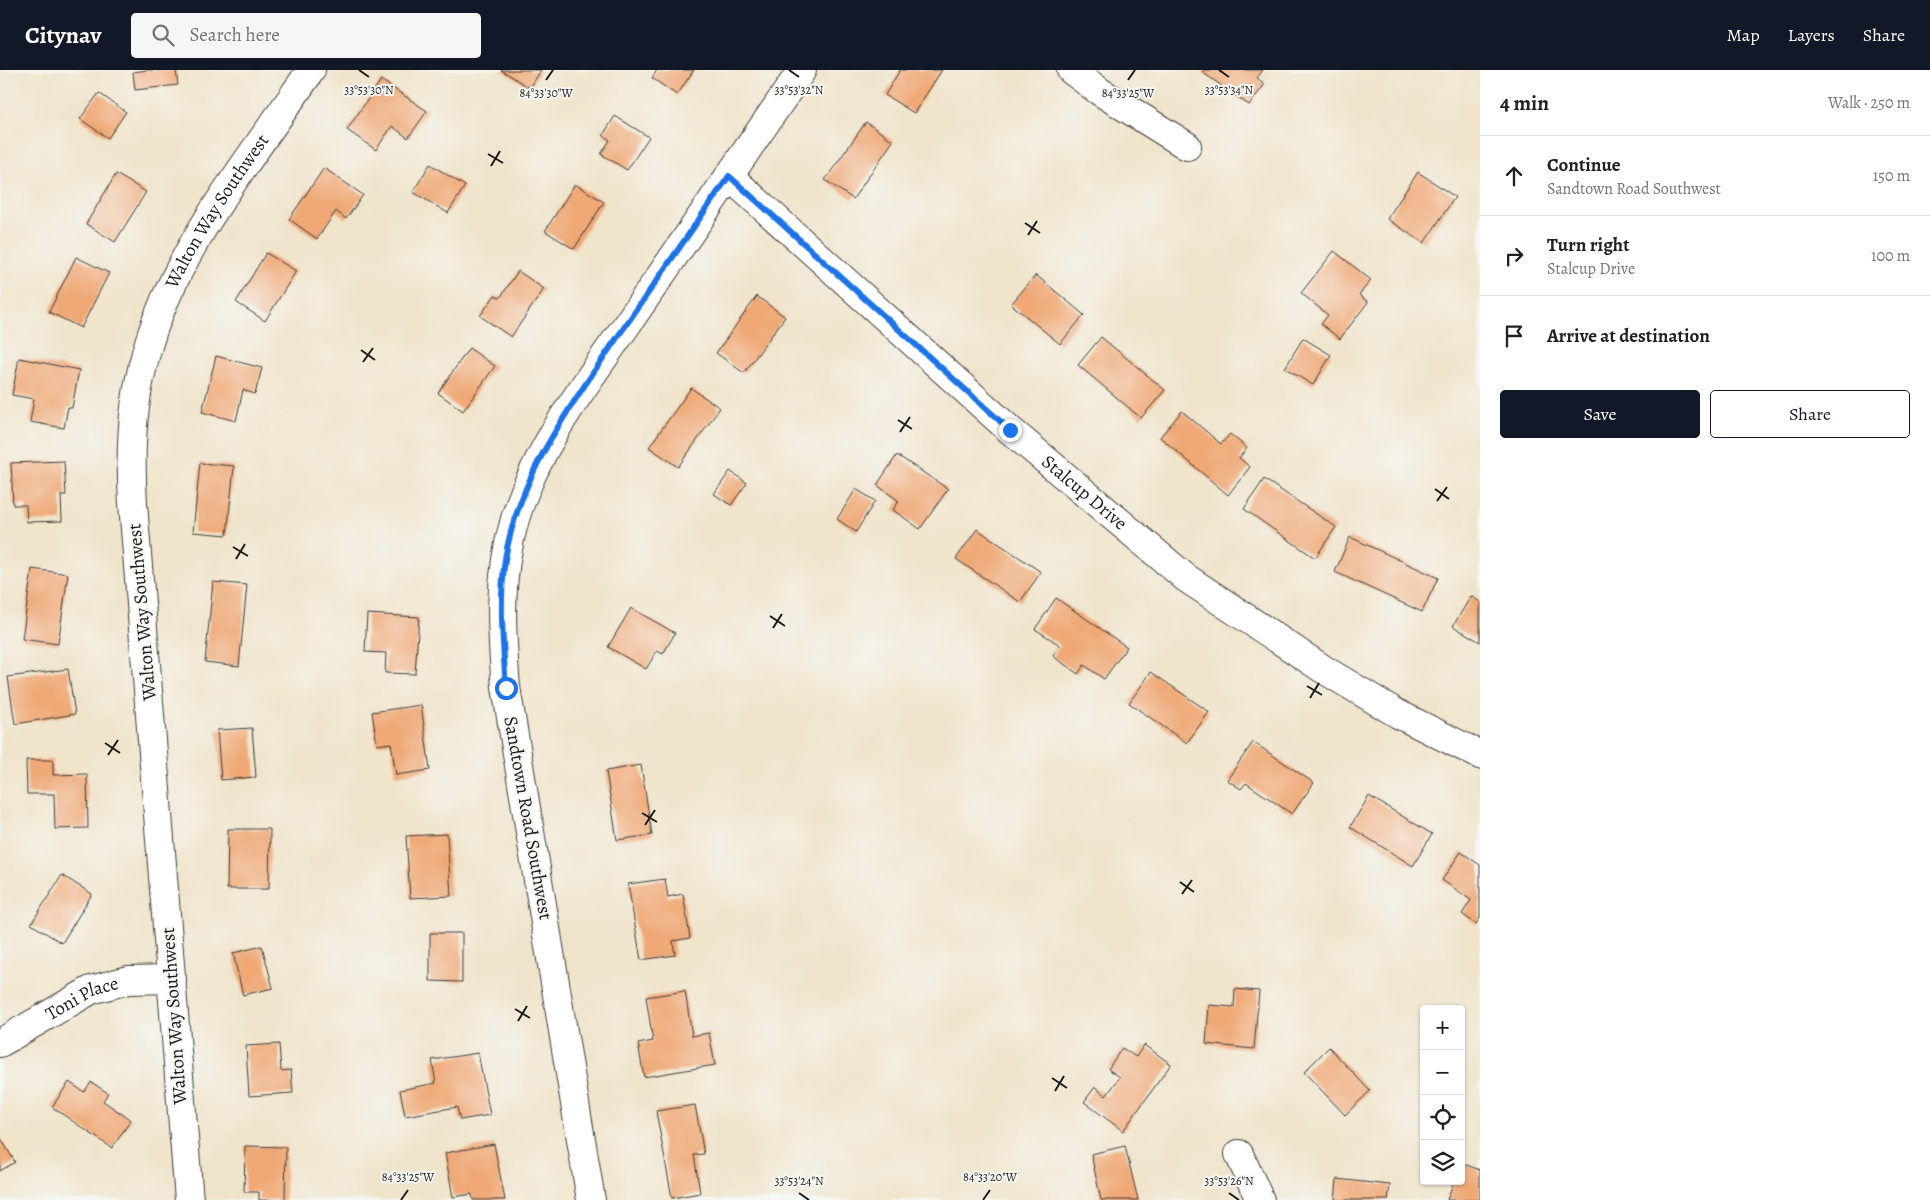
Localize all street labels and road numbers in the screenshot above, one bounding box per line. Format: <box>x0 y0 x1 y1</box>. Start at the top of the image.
street label: Walton Way Southwest <box>159 129 275 294</box>
street label: Stalcup Drive <box>1036 449 1133 536</box>
street label: Walton Way Southwest <box>121 522 163 703</box>
street label: Sandtown Road Southwest <box>497 714 559 922</box>
street label: Walton Way Southwest <box>155 927 193 1106</box>
street label: Toni Place <box>41 970 121 1027</box>

